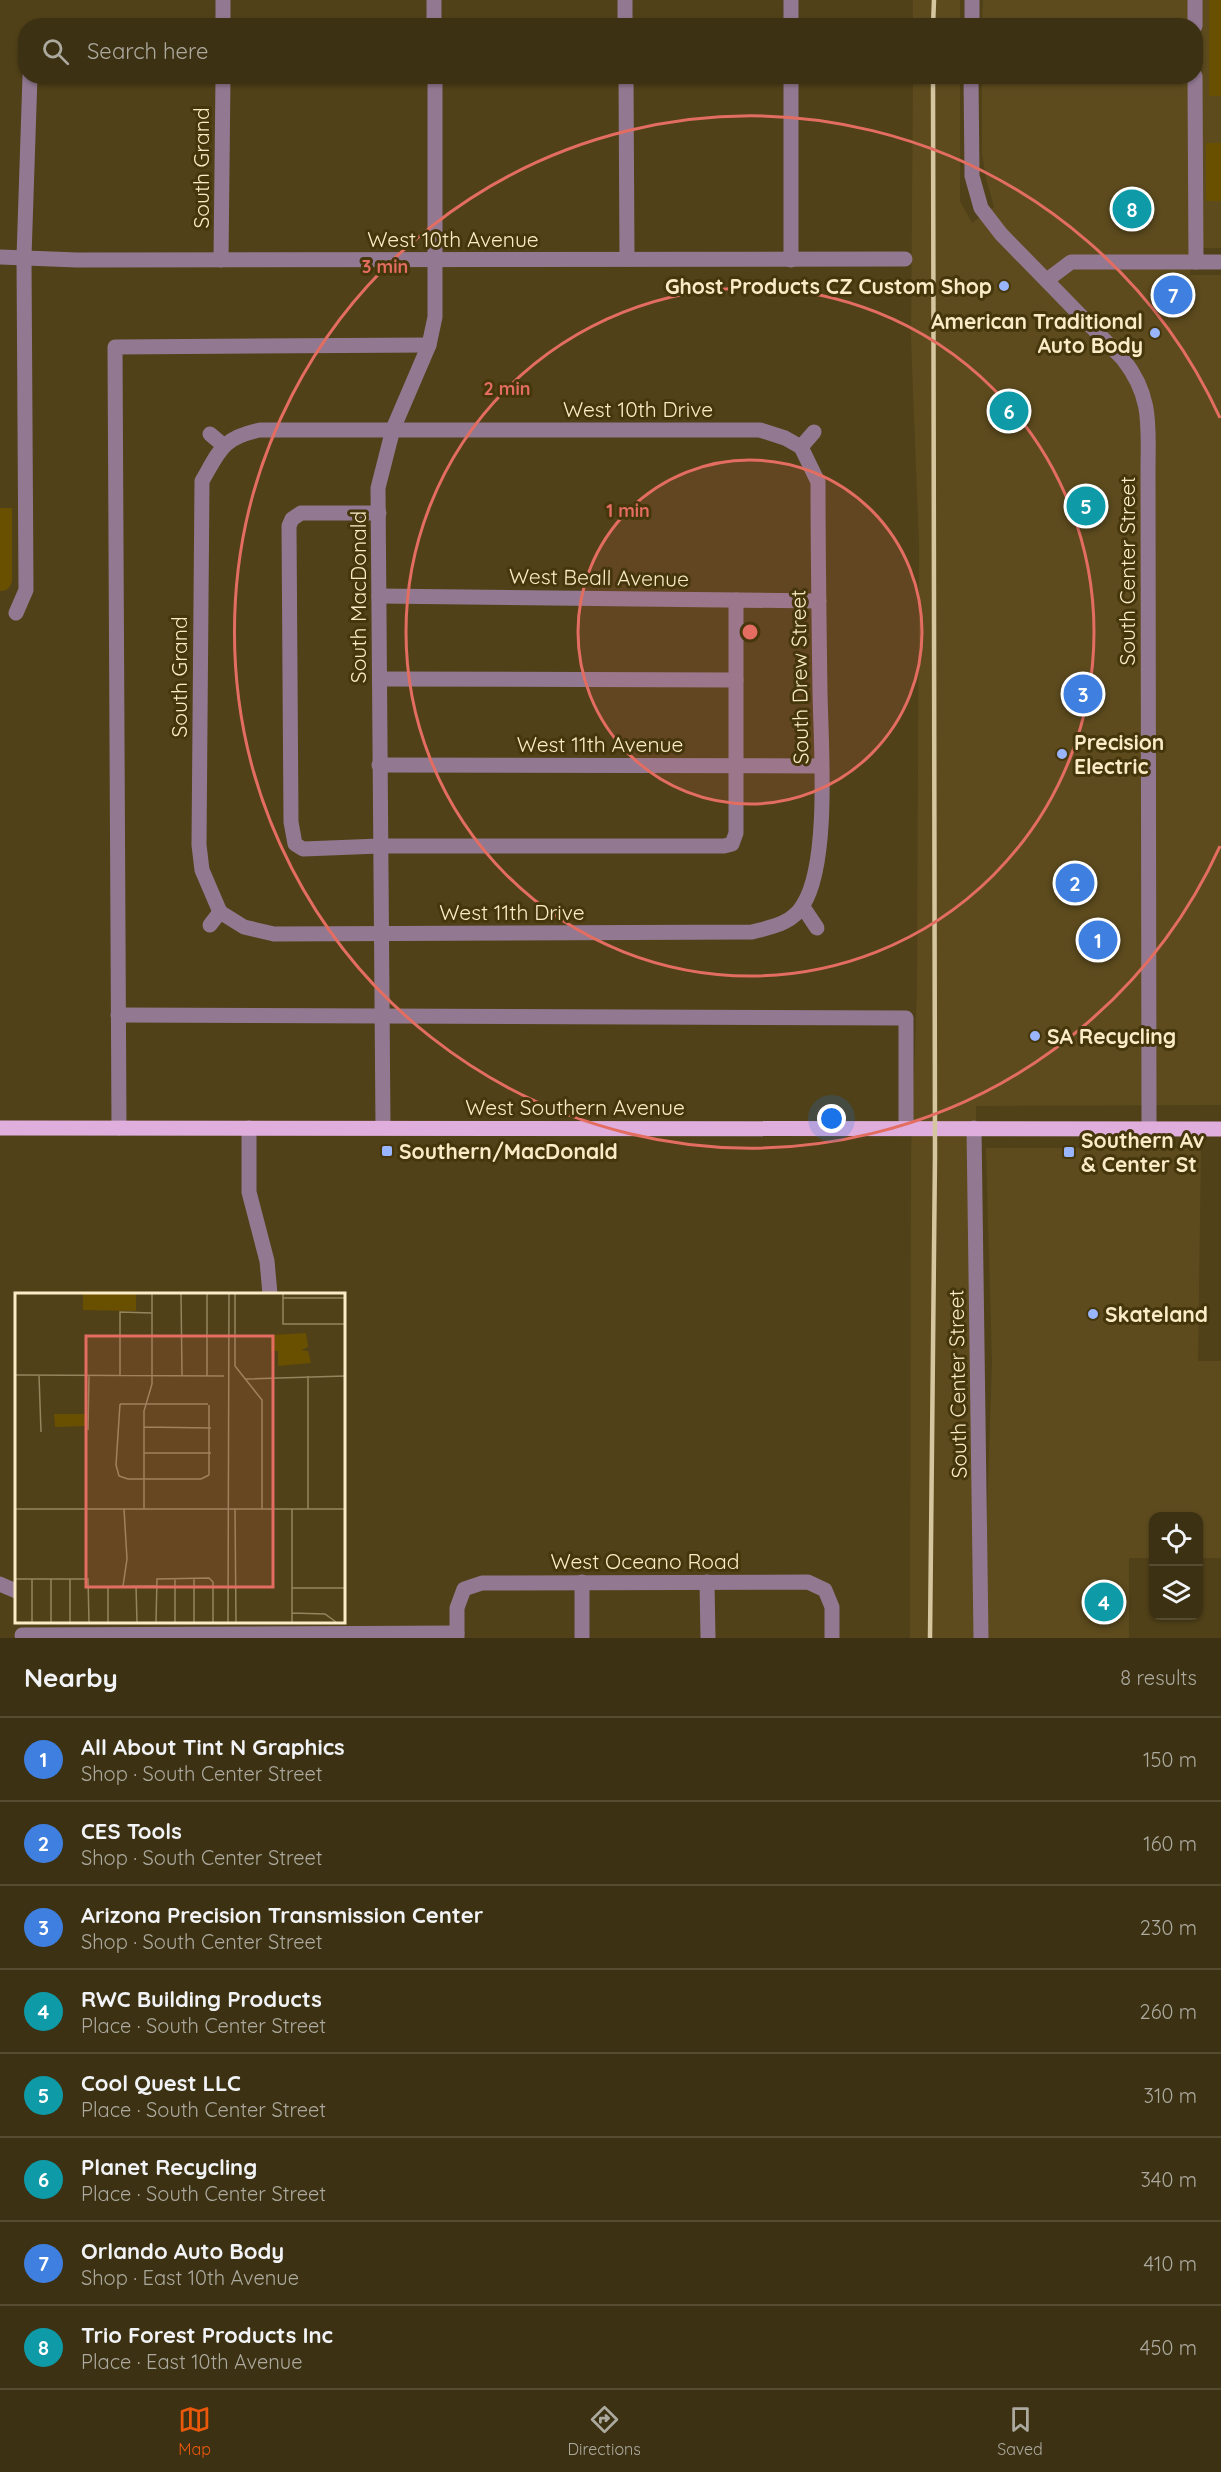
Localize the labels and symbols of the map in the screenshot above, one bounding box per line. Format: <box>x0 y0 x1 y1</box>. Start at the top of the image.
street label: South Grand <box>188 107 214 229</box>
pin: 8 <box>1112 186 1152 232</box>
street label: West 10th Avenue <box>367 226 539 252</box>
text: 3 min <box>362 255 408 278</box>
pin: 7 <box>1154 272 1192 318</box>
place label: Ghost Products CZ Custom Shop <box>665 273 992 299</box>
marker: Ghost Products CZ Custom Shop <box>997 279 1011 293</box>
place label: American Traditional Auto Body <box>931 308 1143 358</box>
marker: American Traditional Auto Body <box>1148 326 1162 340</box>
text: 2 min <box>484 377 530 400</box>
pin: 6 <box>990 388 1028 434</box>
street label: West 10th Drive <box>563 396 713 422</box>
street label: South Center Street <box>1114 476 1140 666</box>
pin: 5 <box>1066 484 1106 528</box>
text: 1 min <box>606 499 650 522</box>
street label: South MacDonald <box>345 511 371 683</box>
street label: West Beall Avenue <box>509 562 689 592</box>
street label: South Drew Street <box>784 589 814 765</box>
street label: South Grand <box>166 616 192 738</box>
centre of rings <box>740 622 760 642</box>
pin: 3 <box>1064 672 1102 716</box>
place label: Precision Electric <box>1074 729 1164 779</box>
street label: West 11th Avenue <box>517 731 683 757</box>
marker: Precision Electric <box>1055 747 1069 761</box>
pin: 2 <box>1056 860 1094 906</box>
street label: West 11th Drive <box>439 899 585 925</box>
pin: 1 <box>1078 918 1118 962</box>
place label: SA Recycling <box>1047 1023 1176 1049</box>
marker: SA Recycling <box>1028 1029 1042 1043</box>
street label: West Southern Avenue <box>465 1094 685 1120</box>
your location <box>817 1104 846 1133</box>
place label: Southern Av & Center St <box>1081 1127 1205 1177</box>
place label: Southern/MacDonald <box>399 1138 618 1164</box>
marker: Southern/MacDonald <box>380 1144 394 1158</box>
marker: Southern Av & Center St <box>1062 1145 1076 1159</box>
street label: South Center Street <box>942 1289 972 1479</box>
inset map <box>15 1293 345 1623</box>
place label: Skateland <box>1105 1301 1208 1327</box>
marker: Skateland <box>1086 1307 1100 1321</box>
street label: West Oceano Road <box>551 1548 740 1574</box>
pin: 4 <box>1084 1580 1124 1624</box>

